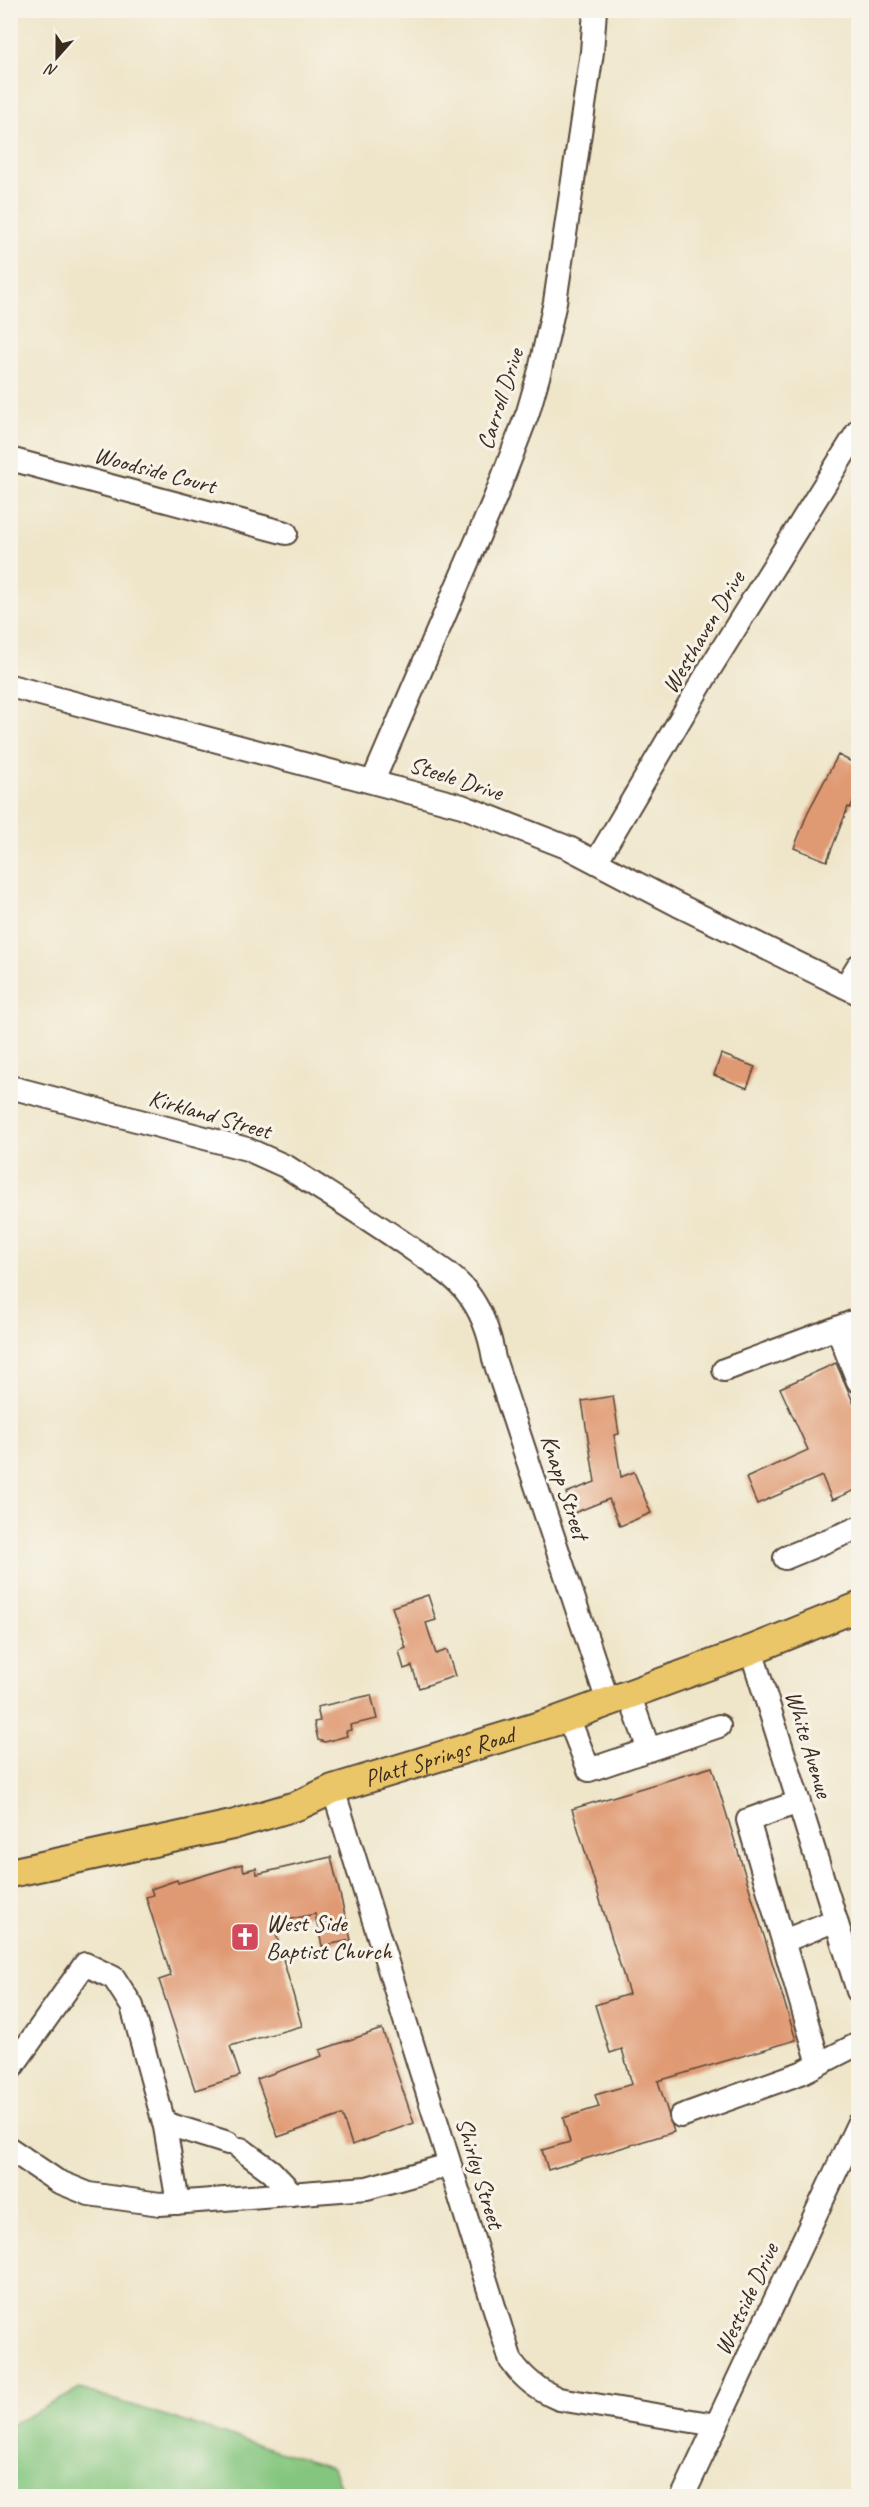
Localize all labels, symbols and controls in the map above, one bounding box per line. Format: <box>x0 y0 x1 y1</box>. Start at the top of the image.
north arrow <box>27 27 87 87</box>
text: N <box>41 58 60 81</box>
street label: Carroll Drive <box>470 343 531 453</box>
street label: Woodside Court <box>91 439 221 501</box>
street label: Westhaven Drive <box>655 564 752 699</box>
street label: Steele Drive <box>406 749 509 808</box>
street label: Kirkland Street <box>146 1082 276 1146</box>
street label: Knapp Street <box>534 1431 597 1546</box>
street label: White Avenue <box>779 1687 840 1803</box>
street label: Platt Springs Road <box>361 1718 522 1794</box>
place label: West Side Baptist Church <box>266 1908 393 1966</box>
church icon: West Side Baptist Church <box>229 1921 261 1953</box>
street label: Shirley Street <box>449 2114 512 2234</box>
street label: Westside Drive <box>707 2236 786 2360</box>

